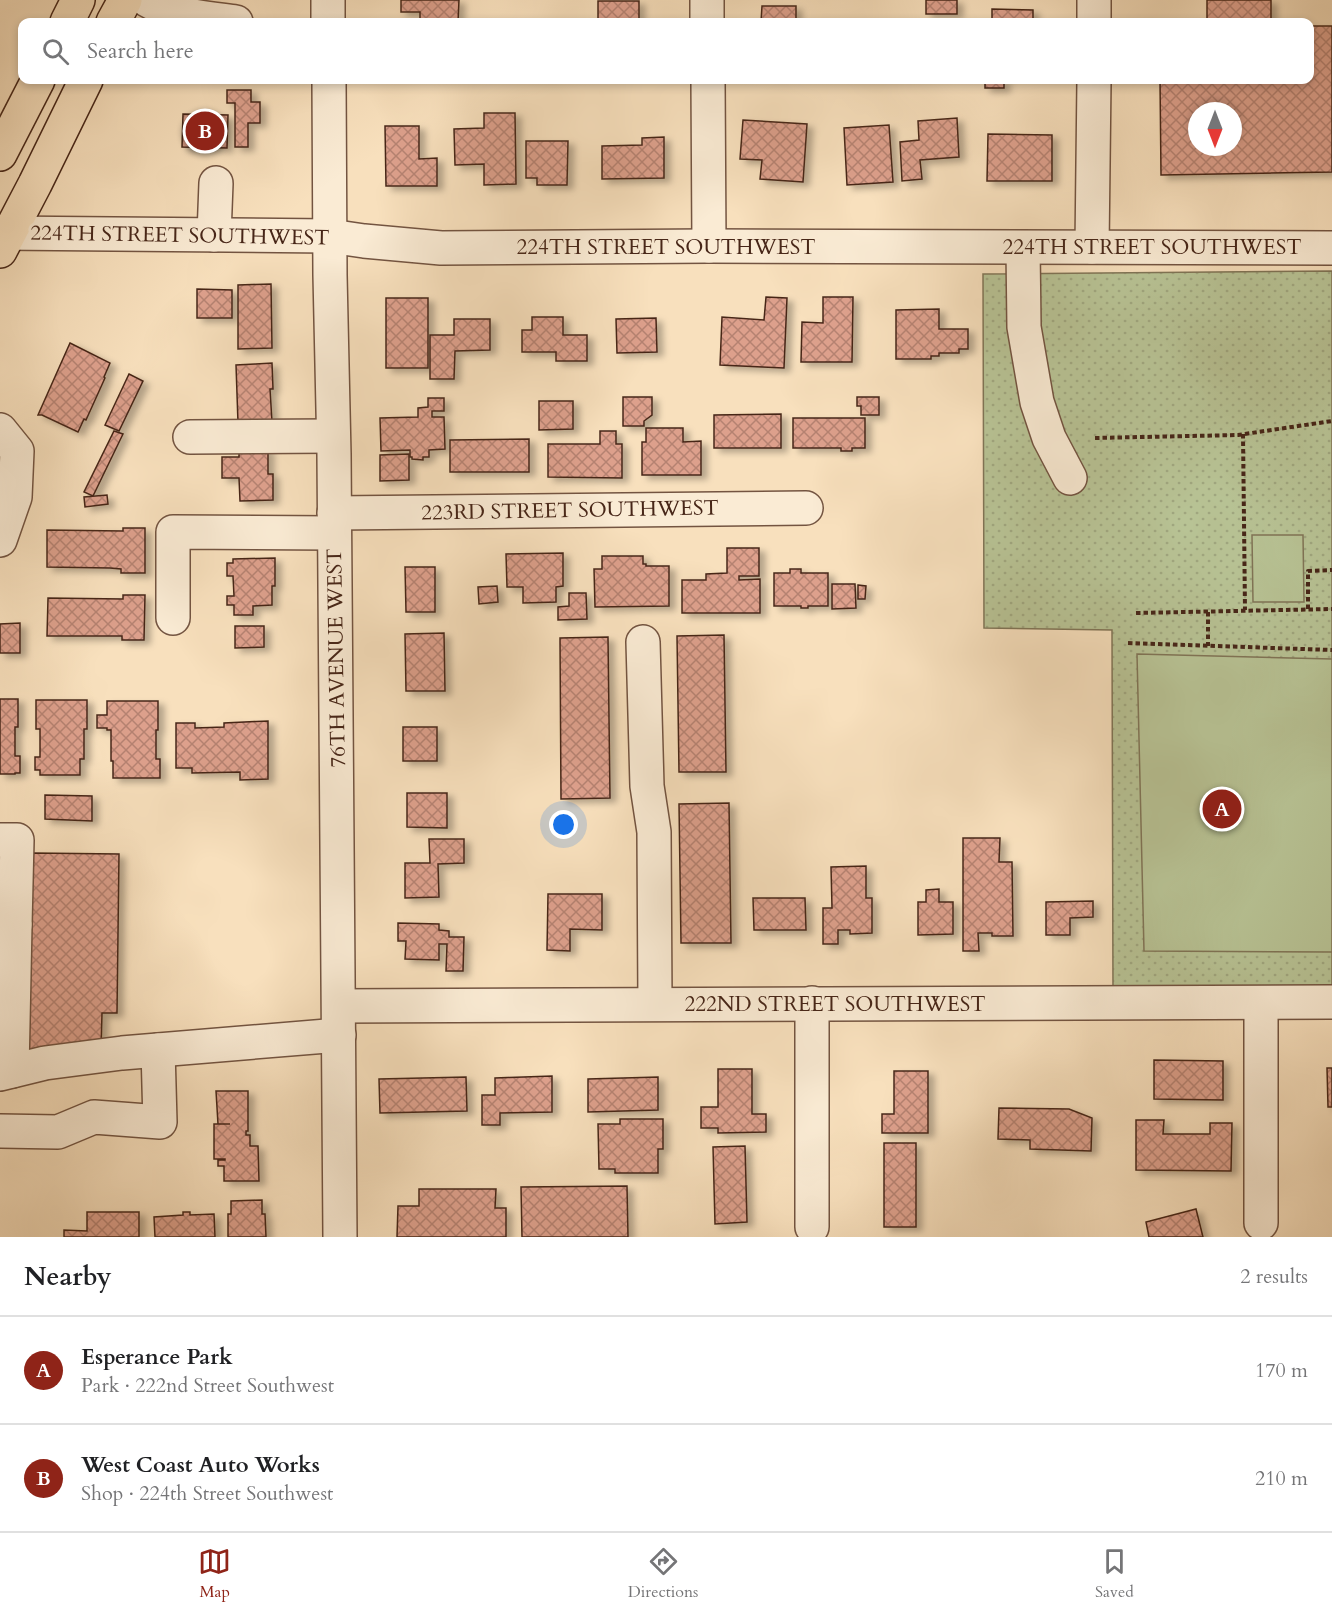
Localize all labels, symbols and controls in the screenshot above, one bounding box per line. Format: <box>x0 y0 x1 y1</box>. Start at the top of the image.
search box <box>18 18 1314 84</box>
icon: search <box>39 35 72 68</box>
text: Search here <box>87 36 194 66</box>
north arrow <box>1188 102 1242 156</box>
pin: B <box>186 108 224 154</box>
street label: 224TH STREET SOUTHWEST <box>30 218 330 253</box>
street label: 224TH STREET SOUTHWEST <box>516 233 816 262</box>
street label: 224TH STREET SOUTHWEST <box>1002 233 1302 262</box>
street label: 223RD STREET SOUTHWEST <box>421 493 719 528</box>
street label: 76TH AVENUE WEST <box>320 548 353 768</box>
pin: A <box>1202 786 1242 832</box>
your location <box>549 810 578 839</box>
street label: 222ND STREET SOUTHWEST <box>684 990 986 1019</box>
text: Nearby <box>24 1259 112 1294</box>
text: 2 results <box>1240 1263 1308 1290</box>
text: Esperance Park <box>81 1342 233 1372</box>
text: A <box>36 1357 51 1384</box>
text: 170 m <box>1255 1357 1308 1384</box>
text: Park · 222nd Street Southwest <box>81 1372 334 1399</box>
text: West Coast Auto Works <box>81 1450 320 1480</box>
text: B <box>36 1465 51 1492</box>
text: 210 m <box>1255 1465 1308 1492</box>
text: Shop · 224th Street Southwest <box>81 1480 333 1507</box>
tab: Map <box>198 1545 231 1603</box>
tab: Directions <box>628 1545 698 1603</box>
tab: Saved <box>1095 1545 1134 1603</box>

